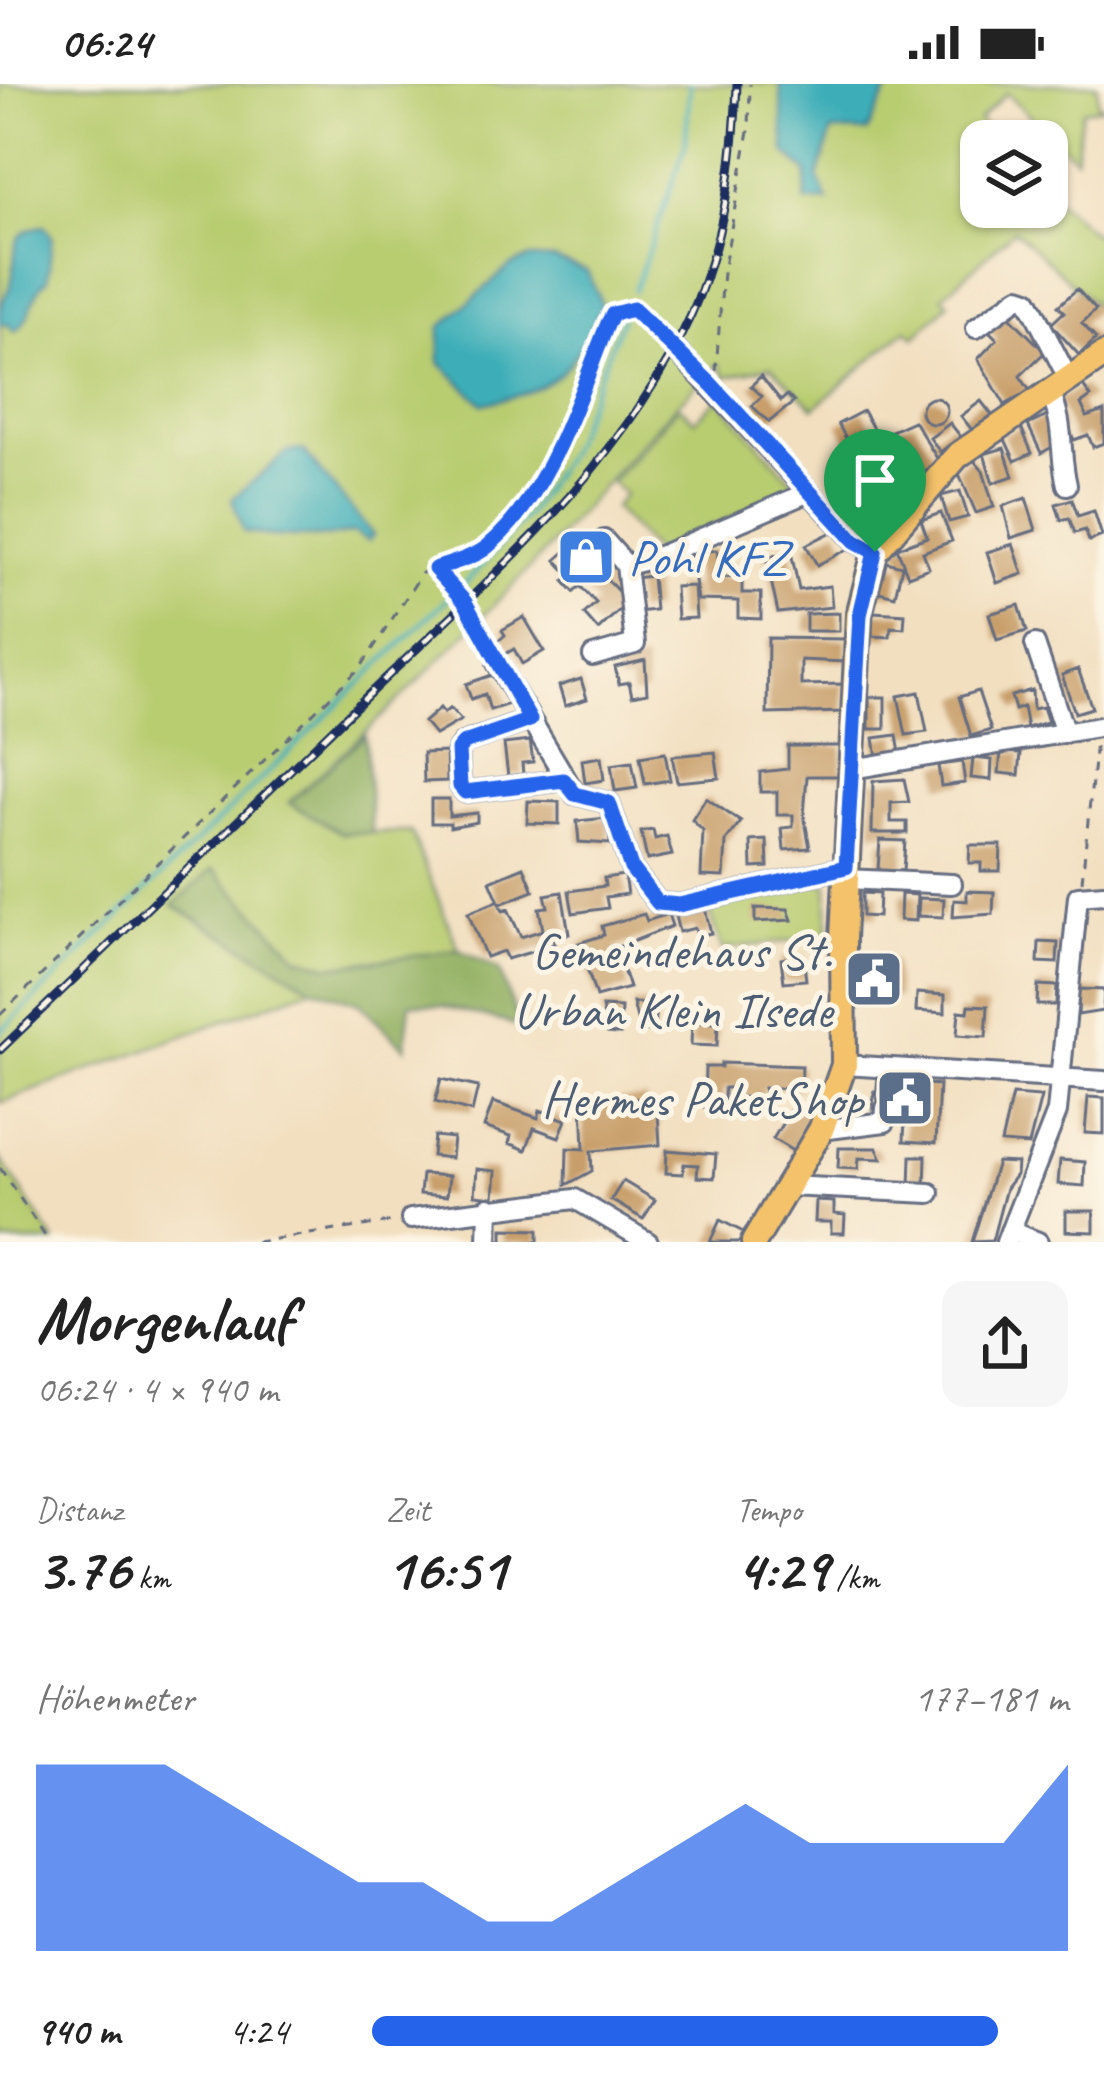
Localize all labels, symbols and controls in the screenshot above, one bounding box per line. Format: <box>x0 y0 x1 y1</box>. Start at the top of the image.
text: 06:24 <box>60 14 151 71</box>
map controls <box>960 120 1068 228</box>
button: layers <box>960 120 1068 228</box>
pin <box>824 429 926 552</box>
icon: arrive <box>842 447 908 513</box>
shop icon: Pohl KFZ <box>555 526 617 588</box>
place label: Pohl KFZ <box>628 526 794 590</box>
place label: Gemeindehaus St. Urban Klein Ilsede <box>513 919 835 1042</box>
public building icon: Gemeindehaus St. Urban Klein Ilsede <box>843 948 905 1010</box>
place label: Hermes PaketShop <box>541 1067 866 1131</box>
public building icon: Hermes PaketShop <box>874 1067 936 1129</box>
text: Morgenlauf <box>36 1278 292 1361</box>
button: share <box>942 1281 1068 1407</box>
text: 06:24 · 4 × 940 m <box>36 1365 278 1414</box>
text: Distanz <box>36 1489 122 1531</box>
text: Zeit <box>386 1489 430 1531</box>
text: Tempo <box>736 1489 801 1531</box>
text: 3.76 <box>36 1531 130 1607</box>
text: 16:51 <box>386 1531 506 1607</box>
text: 4:29 <box>736 1531 828 1607</box>
text: km <box>130 1557 170 1599</box>
text: /km <box>828 1557 879 1599</box>
text: Höhenmeter <box>36 1674 194 1723</box>
text: 177–181 m <box>914 1674 1068 1723</box>
text: 940 m <box>36 2007 120 2056</box>
text: 4:24 <box>228 2007 288 2056</box>

